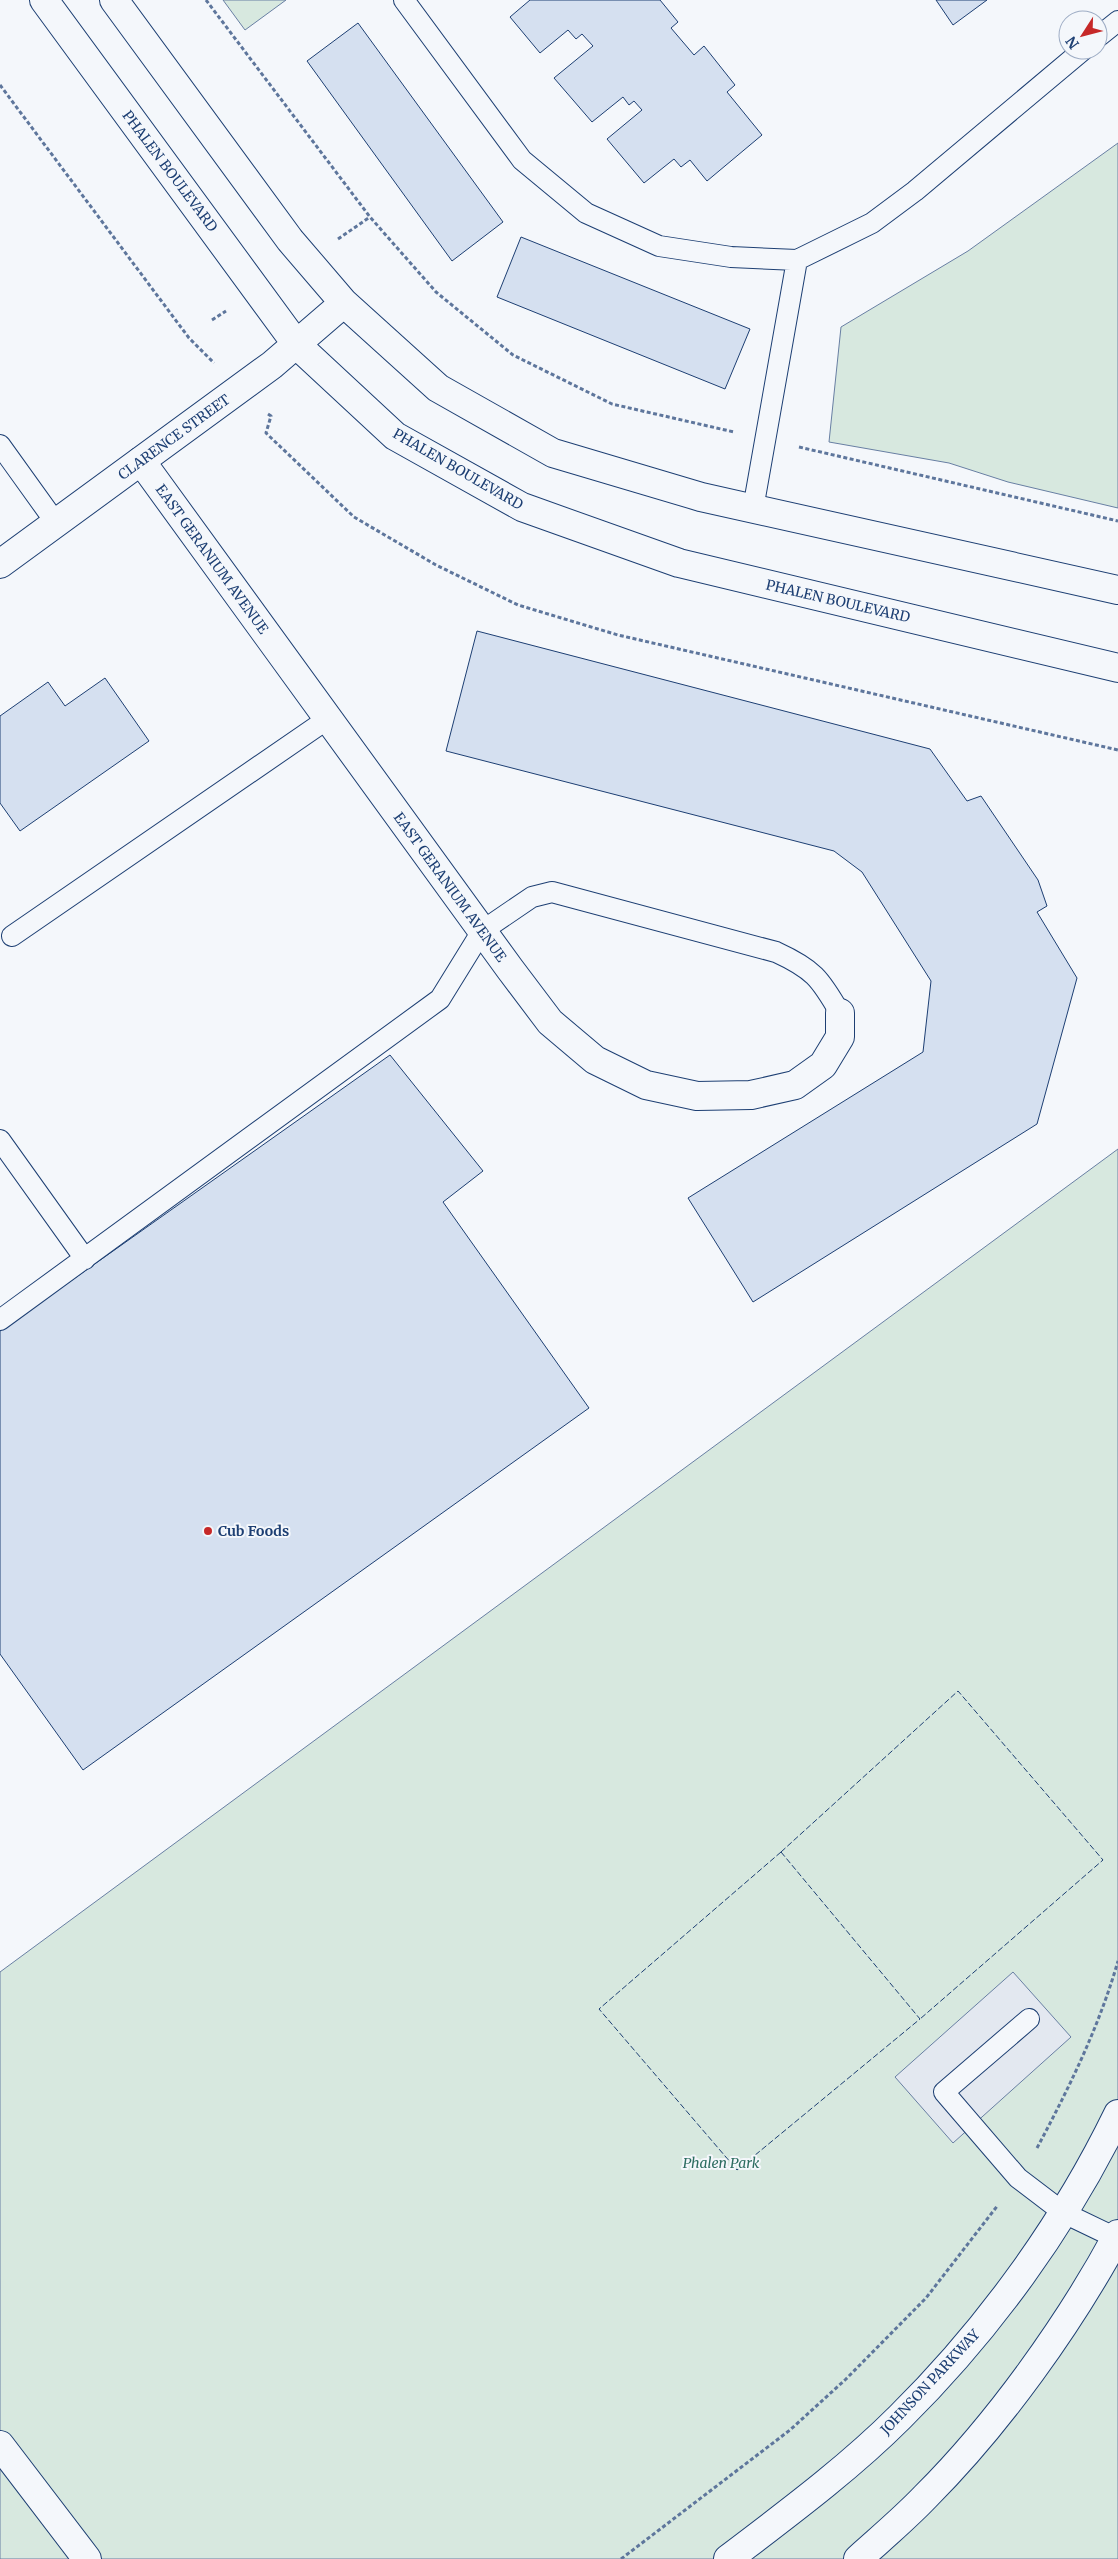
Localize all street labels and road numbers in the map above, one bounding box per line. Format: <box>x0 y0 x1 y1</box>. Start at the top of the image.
street label: PHALEN BOULEVARD <box>118 107 222 236</box>
street label: CLARENCE STREET <box>115 390 234 484</box>
street label: PHALEN BOULEVARD <box>390 424 527 514</box>
street label: EAST GERANIUM AVENUE <box>152 481 272 637</box>
street label: PHALEN BOULEVARD <box>764 576 912 626</box>
street label: EAST GERANIUM AVENUE <box>390 809 510 965</box>
street label: JOHNSON PARKWAY <box>876 2325 984 2439</box>

